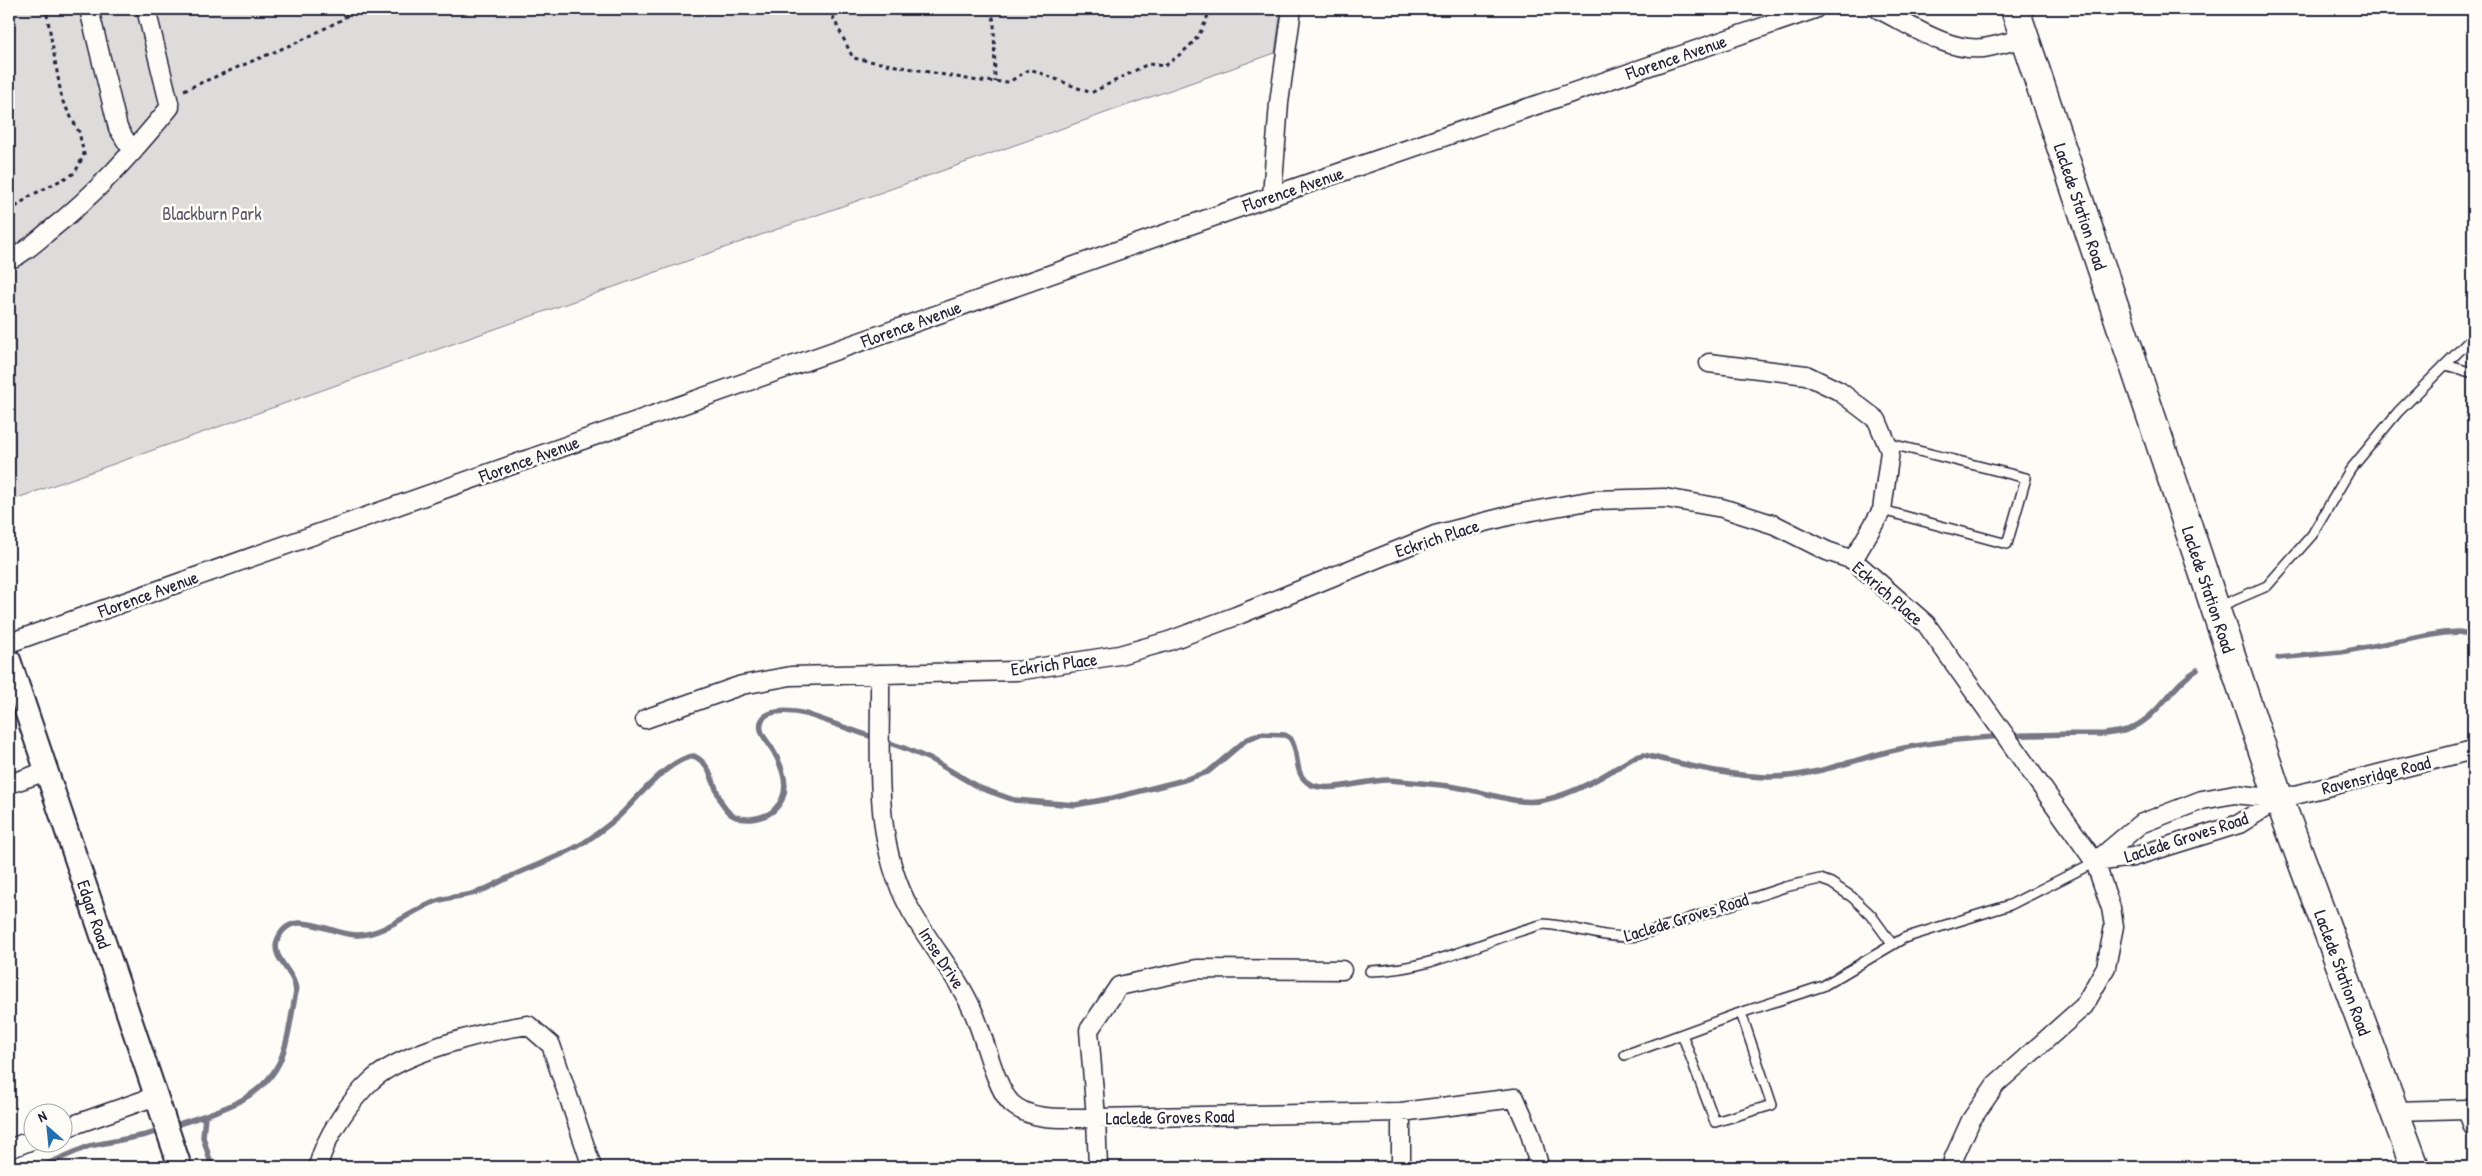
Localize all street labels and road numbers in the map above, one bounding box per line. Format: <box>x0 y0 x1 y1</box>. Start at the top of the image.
street label: Florence Avenue <box>1621 28 1730 86</box>
street label: Laclede Station Road <box>2048 140 2114 273</box>
street label: Florence Avenue <box>1238 160 1347 218</box>
street label: Florence Avenue <box>856 294 965 354</box>
street label: Florence Avenue <box>474 429 583 489</box>
street label: Eckrich Place <box>1392 513 1482 563</box>
street label: Laclede Station Road <box>2176 523 2242 656</box>
street label: Eckrich Place <box>1847 555 1929 631</box>
street label: Florence Avenue <box>93 564 202 624</box>
street label: Eckrich Place <box>1009 646 1099 682</box>
street label: Ravensridge Road <box>2319 749 2433 801</box>
street label: Laclede Groves Road <box>2121 805 2251 869</box>
street label: Edgar Road <box>72 876 118 951</box>
street label: Laclede Groves Road <box>1621 886 1751 948</box>
street label: Laclede Station Road <box>2309 906 2378 1039</box>
street label: Imse Drive <box>913 922 971 994</box>
street label: Laclede Groves Road <box>1105 1103 1235 1131</box>

